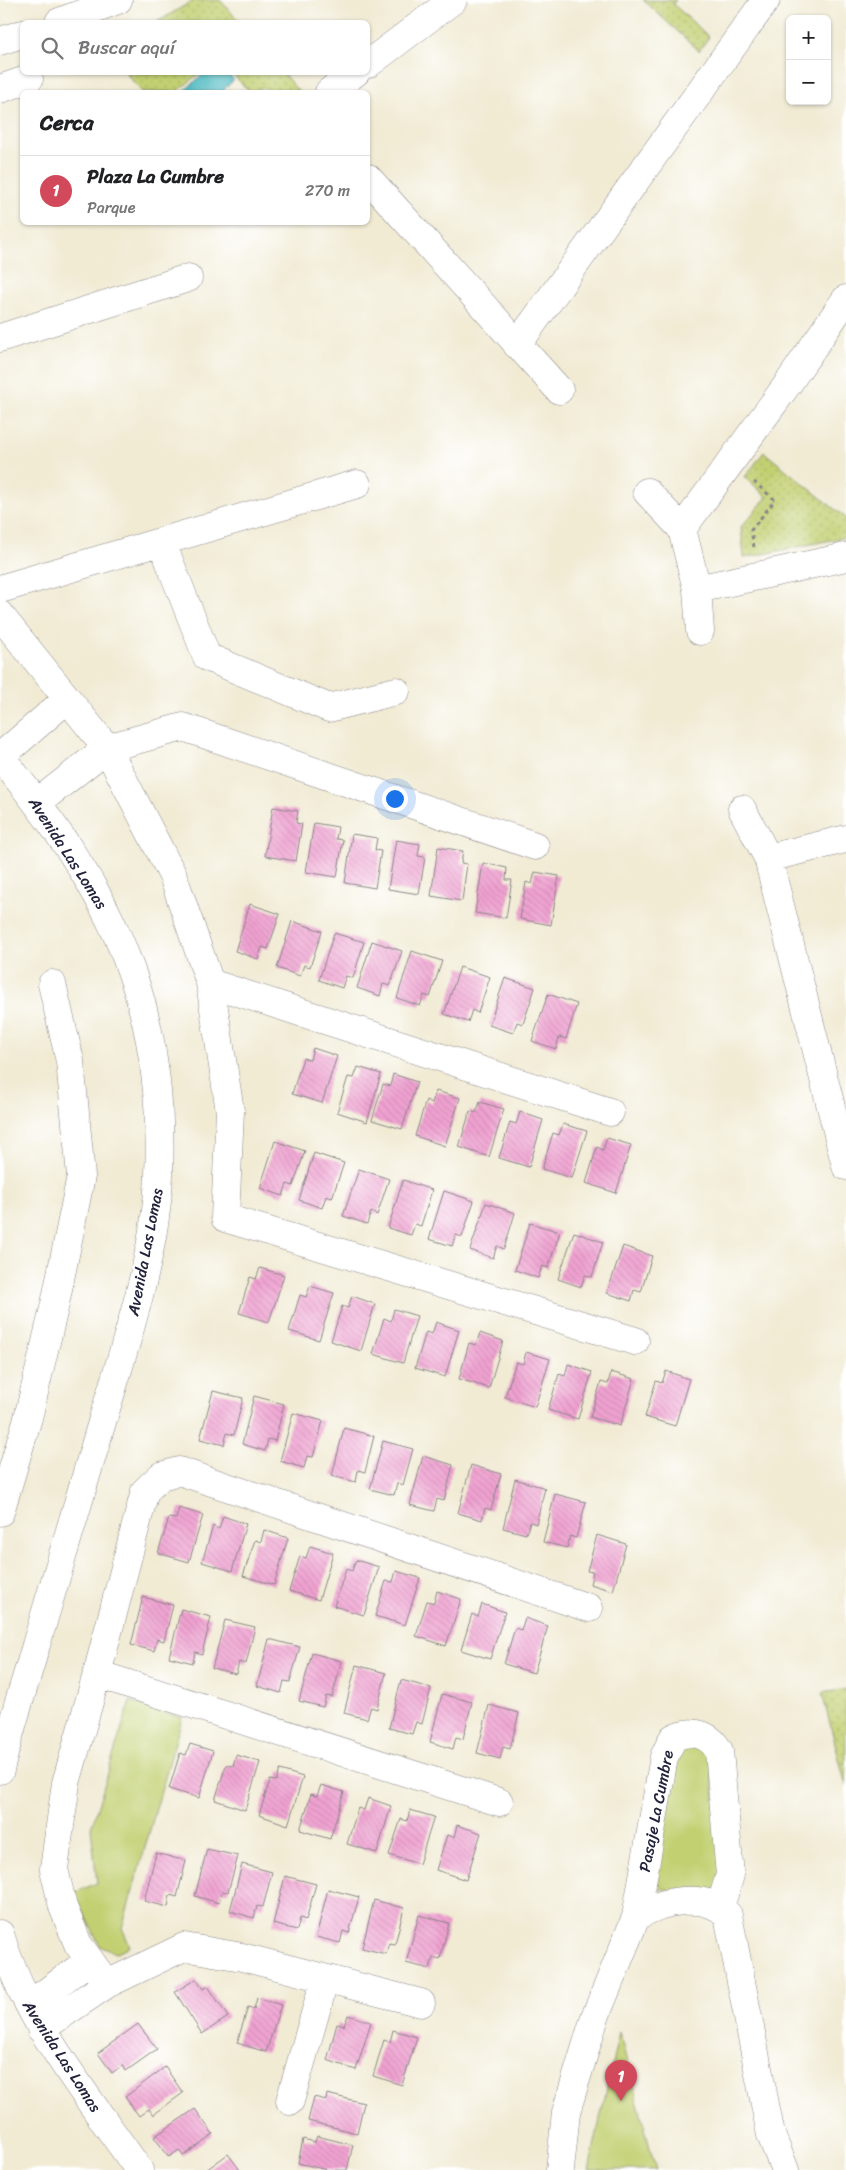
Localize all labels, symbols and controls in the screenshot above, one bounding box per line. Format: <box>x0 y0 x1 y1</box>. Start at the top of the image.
map controls <box>786 15 831 105</box>
button: + <box>786 15 831 60</box>
search box <box>20 20 370 75</box>
text: Buscar aquí <box>78 31 175 64</box>
icon: search <box>38 34 66 62</box>
button: − <box>786 60 831 105</box>
text: Cerca <box>40 104 94 142</box>
text: Plaza La Cumbre <box>87 160 224 193</box>
text: 1 <box>53 176 59 205</box>
text: 270 m <box>305 176 350 205</box>
text: Parque <box>87 193 135 222</box>
your location <box>382 786 408 812</box>
street label: Avenida Las Lomas <box>20 790 116 915</box>
street label: Avenida Las Lomas <box>118 1185 172 1319</box>
street label: Pasaje La Cumbre <box>630 1747 682 1874</box>
street label: Avenida Las Lomas <box>14 1993 110 2118</box>
pin: 1 <box>605 2060 637 2101</box>

